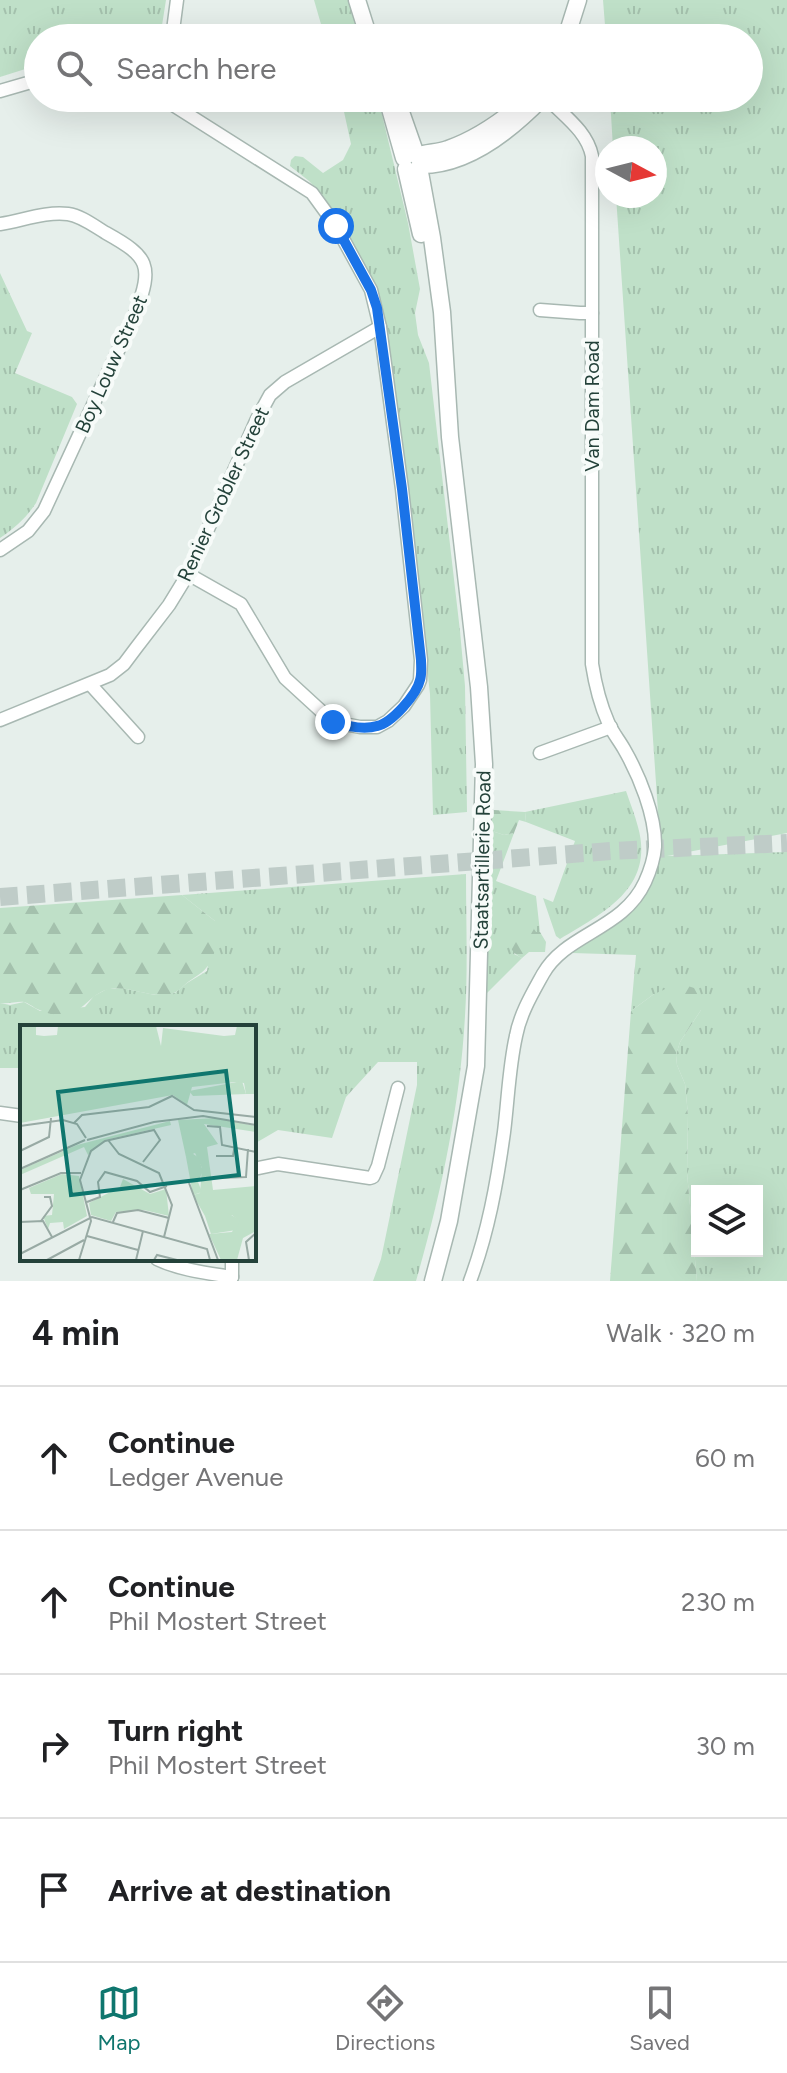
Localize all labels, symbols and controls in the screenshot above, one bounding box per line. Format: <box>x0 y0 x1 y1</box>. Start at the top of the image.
search box <box>24 24 763 112</box>
icon: search <box>52 46 96 90</box>
text: Search here <box>116 50 276 87</box>
north arrow <box>595 136 667 208</box>
route start <box>318 208 354 244</box>
street label: Boy Louw Street <box>70 291 152 437</box>
street label: Van Dam Road <box>580 340 604 472</box>
street label: Renier Grobler Street <box>172 403 274 585</box>
route end <box>315 704 351 740</box>
street label: Staatsartillerie Road <box>468 770 496 950</box>
inset map <box>20 1025 256 1261</box>
map controls <box>691 1185 763 1257</box>
button: layers <box>691 1185 763 1257</box>
text: 4 min <box>32 1313 119 1354</box>
text: Walk · 320 m <box>606 1317 755 1349</box>
text: Continue <box>108 1424 235 1461</box>
icon: ahead <box>32 1436 76 1480</box>
text: 60 m <box>695 1442 755 1474</box>
text: Ledger Avenue <box>108 1461 284 1493</box>
text: Continue <box>108 1568 235 1605</box>
icon: ahead <box>32 1580 76 1624</box>
text: 230 m <box>681 1586 755 1618</box>
text: Phil Mostert Street <box>108 1605 327 1637</box>
text: Turn right <box>108 1712 243 1749</box>
icon: right <box>32 1724 76 1768</box>
text: 30 m <box>696 1730 755 1762</box>
text: Phil Mostert Street <box>108 1749 327 1781</box>
icon: arrive <box>32 1868 76 1912</box>
text: Arrive at destination <box>108 1872 391 1909</box>
tab: Map <box>97 1981 141 2056</box>
tab: Directions <box>335 1981 435 2056</box>
tab: Saved <box>629 1981 690 2056</box>

